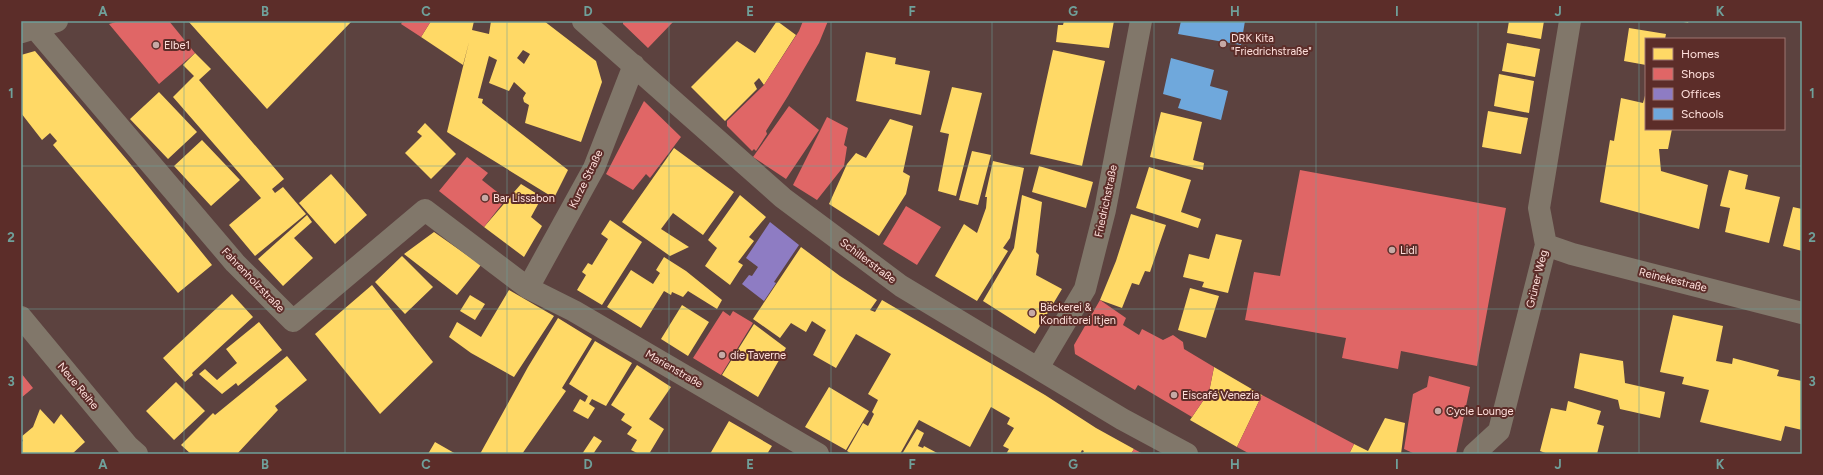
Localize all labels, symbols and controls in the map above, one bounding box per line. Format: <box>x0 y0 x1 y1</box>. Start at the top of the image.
text: A <box>98 4 108 19</box>
text: B <box>261 4 269 19</box>
text: C <box>421 4 431 19</box>
text: D <box>583 4 593 19</box>
text: E <box>746 4 754 19</box>
text: F <box>908 4 916 19</box>
text: G <box>1068 4 1078 19</box>
text: H <box>1230 4 1240 19</box>
text: I <box>1395 4 1399 19</box>
text: J <box>1554 4 1562 19</box>
text: K <box>1716 4 1725 19</box>
place label: DRK Kita "Friedrichstraße" <box>1231 32 1312 58</box>
legend <box>1645 38 1785 130</box>
place label: Elbe1 <box>164 39 190 52</box>
marker: DRK Kita "Friedrichstraße" <box>1218 39 1228 49</box>
marker: Elbe1 <box>151 40 161 50</box>
text: Homes <box>1681 47 1720 61</box>
text: Shops <box>1681 67 1715 81</box>
text: 1 <box>8 86 14 101</box>
text: 1 <box>1809 86 1815 101</box>
text: Offices <box>1681 87 1721 101</box>
text: Schools <box>1681 107 1724 121</box>
street label: Kurze Straße <box>566 148 606 210</box>
street label: Friedrichstraße <box>1092 164 1120 238</box>
place label: Bar Lissabon <box>493 192 555 205</box>
marker: Bar Lissabon <box>480 193 490 203</box>
text: 2 <box>7 230 15 245</box>
text: 2 <box>1808 230 1816 245</box>
street label: Schillerstraße <box>837 236 899 286</box>
place label: Lidl <box>1400 244 1417 257</box>
street label: Fahrenholzstraße <box>219 245 287 315</box>
marker: Lidl <box>1387 245 1397 255</box>
street label: Grüner Weg <box>1524 249 1550 309</box>
street label: Reinekestraße <box>1638 265 1708 295</box>
place label: Bäckerei & Konditorei Itjen <box>1040 301 1116 327</box>
marker: Bäckerei & Konditorei Itjen <box>1027 308 1037 318</box>
street label: Marienstraße <box>643 347 705 391</box>
place label: die Taverne <box>730 349 786 362</box>
marker: die Taverne <box>717 350 727 360</box>
street label: Neue Reihe <box>55 360 101 412</box>
text: 3 <box>7 374 15 389</box>
text: 3 <box>1808 374 1816 389</box>
place label: Eiscafé Venezia <box>1182 389 1259 402</box>
marker: Eiscafé Venezia <box>1169 390 1179 400</box>
place label: Cycle Lounge <box>1446 405 1514 418</box>
marker: Cycle Lounge <box>1433 406 1443 416</box>
text: A <box>98 457 108 472</box>
text: B <box>261 457 269 472</box>
text: C <box>421 457 431 472</box>
text: D <box>583 457 593 472</box>
text: E <box>746 457 754 472</box>
text: F <box>908 457 916 472</box>
text: G <box>1068 457 1078 472</box>
text: H <box>1230 457 1240 472</box>
text: I <box>1395 457 1399 472</box>
text: J <box>1554 457 1562 472</box>
text: K <box>1716 457 1725 472</box>

